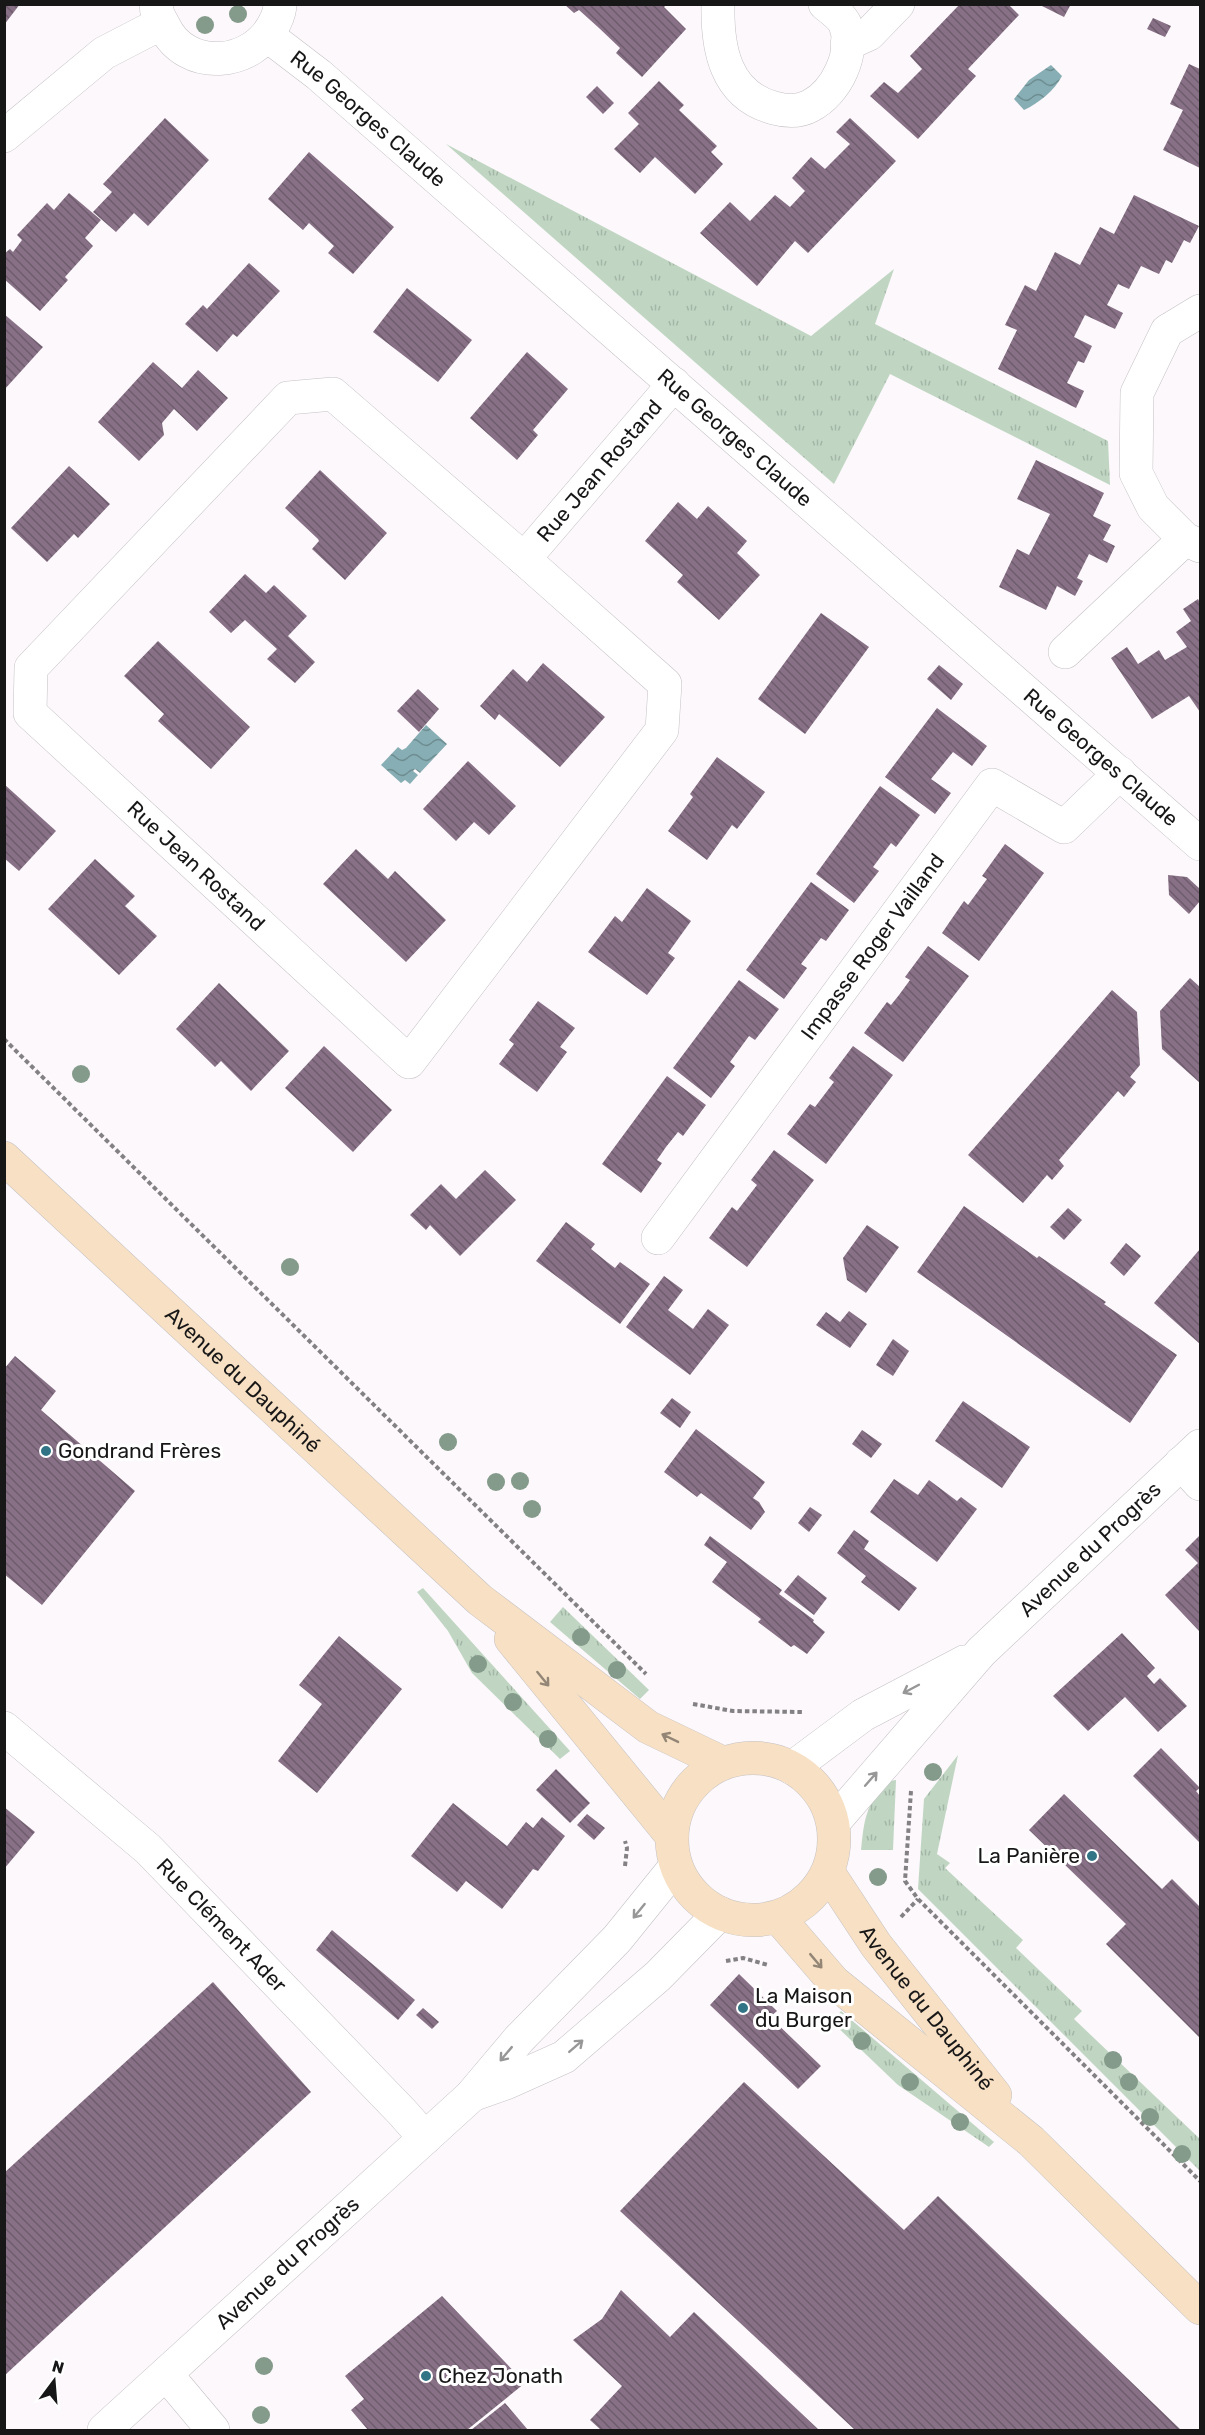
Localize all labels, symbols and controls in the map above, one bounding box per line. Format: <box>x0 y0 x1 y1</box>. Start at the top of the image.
street label: Rue Georges Claude <box>286 45 451 192</box>
street label: Rue Georges Claude <box>653 363 817 512</box>
street label: Rue Jean Rostand <box>531 394 667 547</box>
street label: Rue Georges Claude <box>1019 683 1184 831</box>
street label: Rue Jean Rostand <box>122 795 270 936</box>
street label: Impasse Roger Vailland <box>796 848 949 1044</box>
street label: Avenue du Dauphiné <box>160 1301 326 1458</box>
place label: Gondrand Frères <box>58 1438 221 1463</box>
marker: Gondrand Frères <box>39 1444 53 1458</box>
street label: Avenue du Progrès <box>1014 1476 1166 1622</box>
one-way arrow <box>536 1670 549 1686</box>
one-way arrow <box>902 1684 920 1696</box>
one-way arrow <box>662 1731 680 1743</box>
one-way arrow <box>864 1772 878 1787</box>
place label: La Panière <box>977 1843 1080 1868</box>
marker: La Panière <box>1085 1849 1099 1863</box>
street label: Rue Clément Ader <box>152 1853 292 1997</box>
one-way arrow <box>632 1903 646 1918</box>
street label: Avenue du Dauphiné <box>855 1921 999 2095</box>
one-way arrow <box>809 1953 823 1968</box>
place label: La Maison du Burger <box>755 1983 852 2032</box>
marker: La Maison du Burger <box>736 2001 750 2015</box>
one-way arrow <box>568 2039 583 2053</box>
one-way arrow <box>499 2046 513 2061</box>
street label: Avenue du Progrès <box>210 2191 364 2334</box>
north arrow <box>24 2351 84 2411</box>
text: N <box>50 2356 66 2378</box>
place label: Chez Jonath <box>438 2363 563 2388</box>
marker: Chez Jonath <box>419 2369 433 2383</box>

